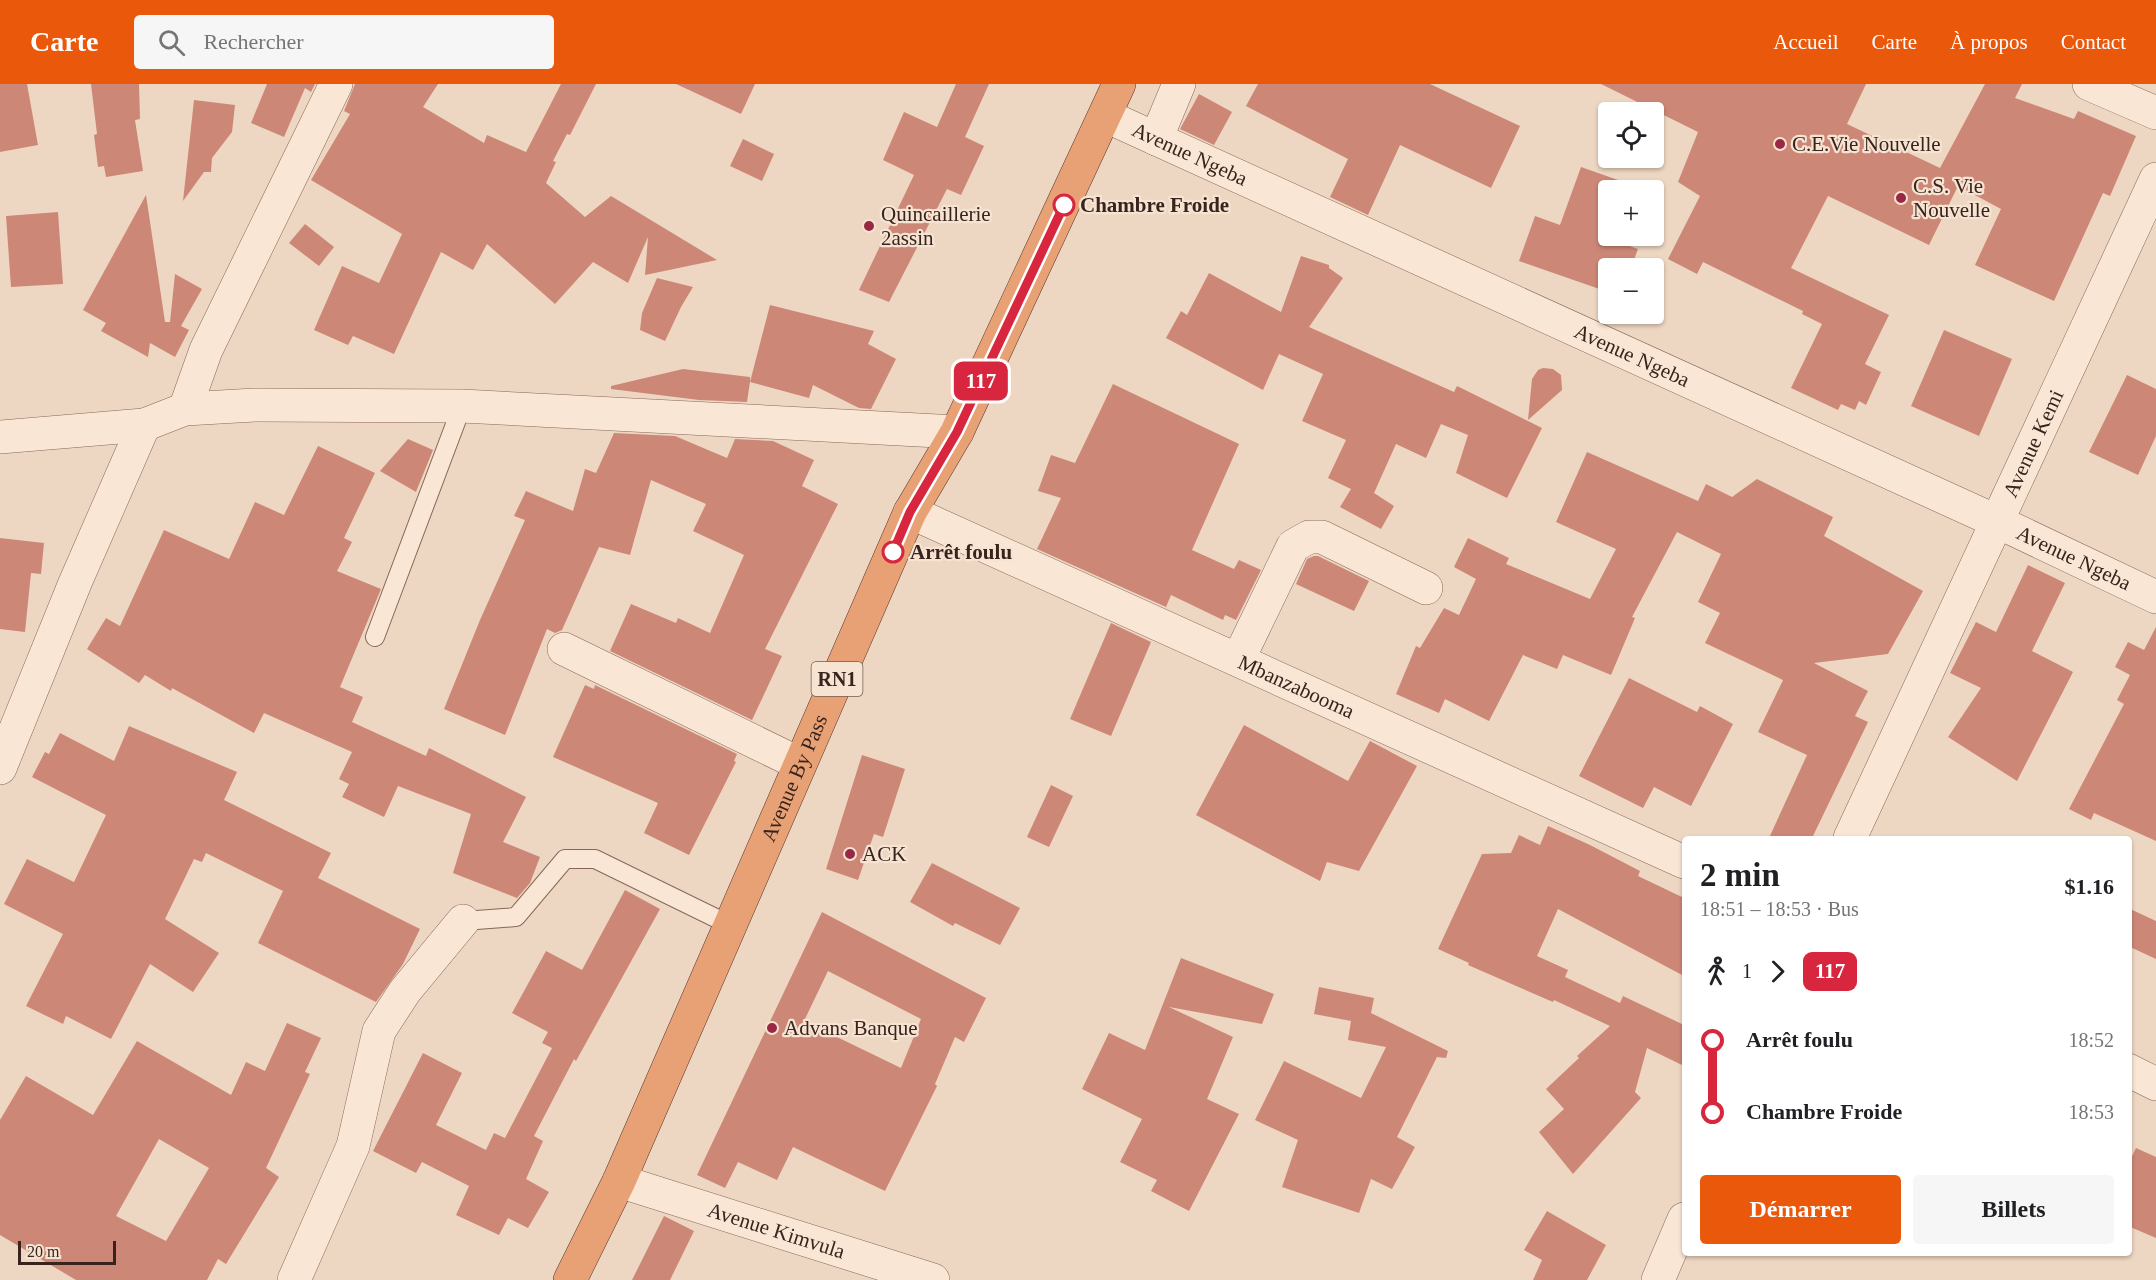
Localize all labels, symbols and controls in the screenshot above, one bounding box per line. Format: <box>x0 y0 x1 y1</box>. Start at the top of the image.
search box <box>134 15 554 69</box>
text: Carte <box>30 26 98 57</box>
icon: search <box>155 26 188 59</box>
text: Rechercher <box>203 29 304 54</box>
text: Accueil <box>1773 30 1839 54</box>
text: Carte <box>1872 30 1917 54</box>
text: À propos <box>1950 30 2028 54</box>
text: Contact <box>2061 30 2126 54</box>
map controls <box>1598 102 1664 324</box>
button: locate <box>1598 102 1664 168</box>
street label: Avenue Ngeba <box>1128 118 1252 191</box>
place label: C.E.Vie Nouvelle <box>1792 132 1941 156</box>
marker: C.E.Vie Nouvelle <box>1773 137 1787 151</box>
place label: C.S. Vie Nouvelle <box>1913 174 1990 222</box>
button: + <box>1598 180 1664 246</box>
marker: C.S. Vie Nouvelle <box>1894 191 1908 205</box>
place label: Chambre Froide <box>1080 193 1229 217</box>
marker: Chambre Froide <box>1053 194 1075 216</box>
place label: Quincaillerie 2assin <box>881 202 991 250</box>
marker: Quincaillerie 2assin <box>862 219 876 233</box>
button: − <box>1598 258 1664 324</box>
street label: Avenue Ngeba <box>1571 319 1694 392</box>
line badge: 117 <box>946 362 1016 400</box>
text: 117 <box>966 369 996 393</box>
street label: Avenue Kemi <box>1998 386 2069 501</box>
street label: Avenue Ngeba <box>2013 521 2136 596</box>
place label: Arrêt foulu <box>910 540 1012 564</box>
marker: Arrêt foulu <box>882 541 904 563</box>
street label: Mbanzabooma <box>1235 650 1359 724</box>
road number: RN1 <box>812 662 862 696</box>
street label: Avenue By Pass <box>756 711 832 845</box>
place label: ACK <box>862 842 906 866</box>
marker: ACK <box>843 847 857 861</box>
text: 2 min <box>1700 857 1780 893</box>
text: $1.16 <box>2065 874 2114 899</box>
text: 18:51 – 18:53 · Bus <box>1700 898 1859 920</box>
icon: walk <box>1700 955 1733 988</box>
icon: forward <box>1761 955 1794 988</box>
text: 117 <box>1815 959 1845 983</box>
text: 1 <box>1742 960 1752 982</box>
place label: Advans Banque <box>784 1016 918 1040</box>
marker: Advans Banque <box>765 1021 779 1035</box>
text: Arrêt foulu <box>1746 1027 1853 1052</box>
text: 18:52 <box>2068 1029 2114 1051</box>
text: Chambre Froide <box>1746 1099 1902 1124</box>
text: 18:53 <box>2068 1101 2114 1123</box>
button: Démarrer <box>1700 1175 1901 1244</box>
button: Billets <box>1913 1175 2114 1244</box>
street label: Avenue Kimvula <box>705 1198 849 1264</box>
scale bar <box>18 1238 116 1266</box>
text: 20 m <box>27 1243 59 1260</box>

